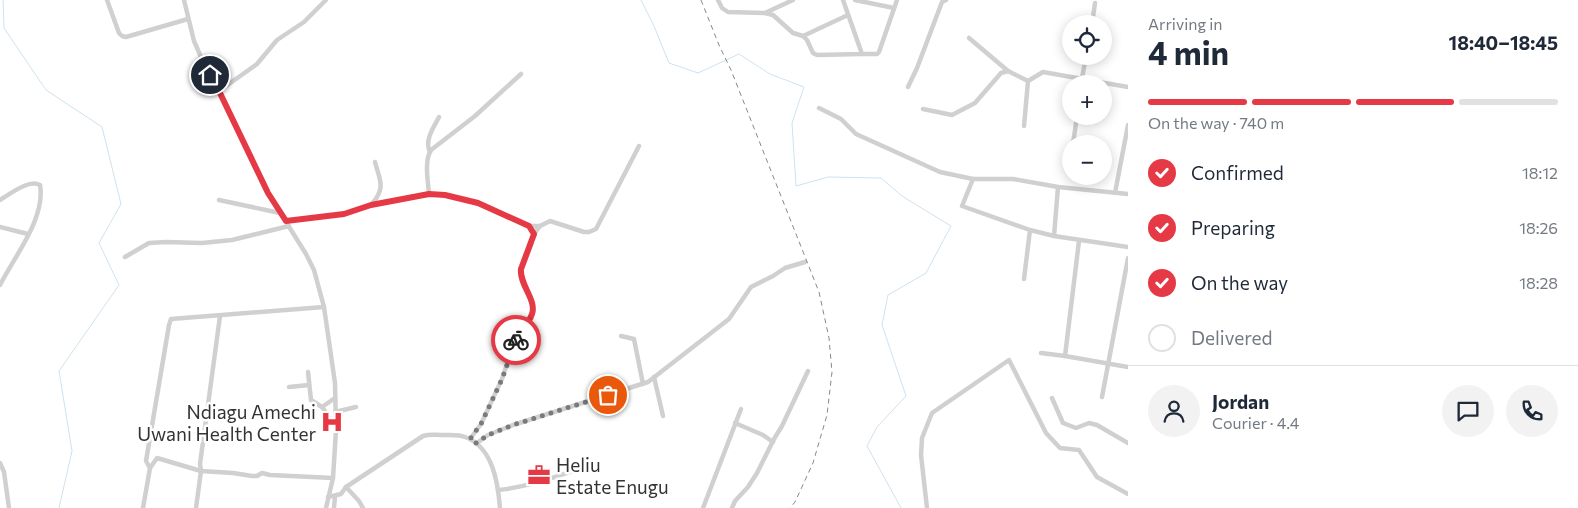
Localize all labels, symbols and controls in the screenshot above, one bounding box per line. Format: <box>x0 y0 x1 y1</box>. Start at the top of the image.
text: Arriving in <box>1148 14 1222 33</box>
map controls <box>1062 15 1112 185</box>
button: locate <box>1062 15 1112 65</box>
text: 18:40–18:45 <box>1449 31 1558 54</box>
text: 4 min <box>1148 32 1229 72</box>
pin <box>189 54 231 96</box>
icon: home <box>196 61 224 89</box>
button: + <box>1062 75 1112 125</box>
text: On the way · 740 m <box>1148 113 1284 132</box>
button: − <box>1062 135 1112 185</box>
icon: check <box>1148 159 1176 187</box>
text: Confirmed <box>1191 161 1284 184</box>
text: 18:12 <box>1522 163 1558 182</box>
icon: check <box>1148 214 1176 242</box>
text: Preparing <box>1191 216 1275 239</box>
text: 18:26 <box>1519 218 1558 237</box>
icon: check <box>1148 269 1176 297</box>
text: On the way <box>1191 271 1288 294</box>
text: 18:28 <box>1519 273 1558 292</box>
courier <box>491 315 541 365</box>
icon: bike <box>502 326 530 354</box>
text: Delivered <box>1191 326 1272 349</box>
pin <box>587 374 629 416</box>
icon: bag <box>594 381 622 409</box>
button: person <box>1148 385 1200 437</box>
button: chat <box>1442 385 1494 437</box>
button: phone <box>1506 385 1558 437</box>
text: Jordan <box>1212 390 1269 413</box>
place label: Ndiagu Amechi Uwani Health Center <box>137 400 316 445</box>
hospital icon: Ndiagu Amechi Uwani Health Center <box>319 409 345 435</box>
text: Courier · 4.4 <box>1212 413 1299 432</box>
place label: Heliu Estate Enugu <box>556 453 669 498</box>
office icon: Heliu Estate Enugu <box>526 462 552 488</box>

